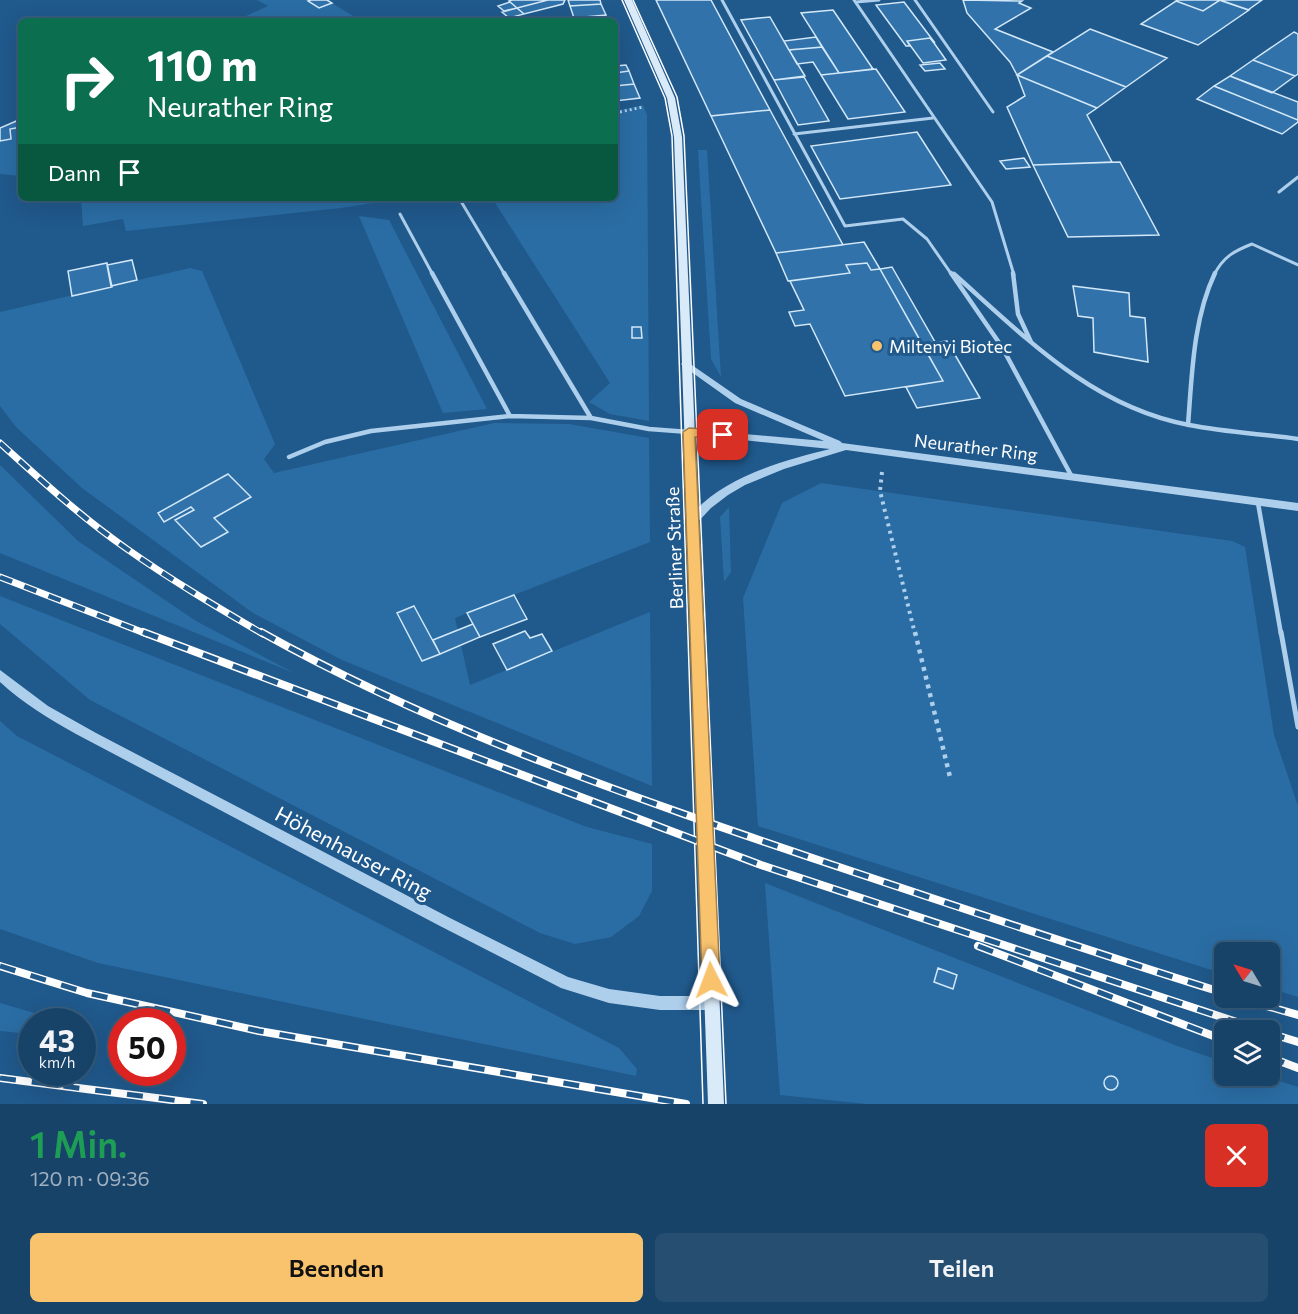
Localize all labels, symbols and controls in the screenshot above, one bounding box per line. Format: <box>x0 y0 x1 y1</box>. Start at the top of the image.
text: 110 m <box>147 38 258 90</box>
icon: right <box>48 42 126 120</box>
text: Neurather Ring <box>147 90 333 123</box>
icon: arrive <box>113 156 146 189</box>
text: Dann <box>48 159 101 186</box>
place label: Miltenyi Biotec <box>889 335 1012 357</box>
marker: Miltenyi Biotec <box>870 339 884 353</box>
pin <box>697 409 748 460</box>
icon: arrive <box>706 418 739 451</box>
street label: Neurather Ring <box>913 429 1039 466</box>
street label: Berliner Straße <box>661 486 687 610</box>
street label: Höhenhauser Ring <box>271 800 437 904</box>
north arrow <box>1214 942 1280 1008</box>
map controls <box>1214 942 1280 1086</box>
position arrow <box>679 948 743 1012</box>
speed limit sign: 50 <box>108 1008 186 1086</box>
button: layers <box>1214 1020 1280 1086</box>
text: 43 <box>39 1021 75 1058</box>
text: km/h <box>39 1053 75 1071</box>
text: 1 Min. <box>30 1121 127 1165</box>
button: close <box>1205 1124 1268 1187</box>
text: 120 m · 09:36 <box>30 1166 150 1190</box>
button: Beenden <box>30 1233 643 1302</box>
button: Teilen <box>655 1233 1268 1302</box>

